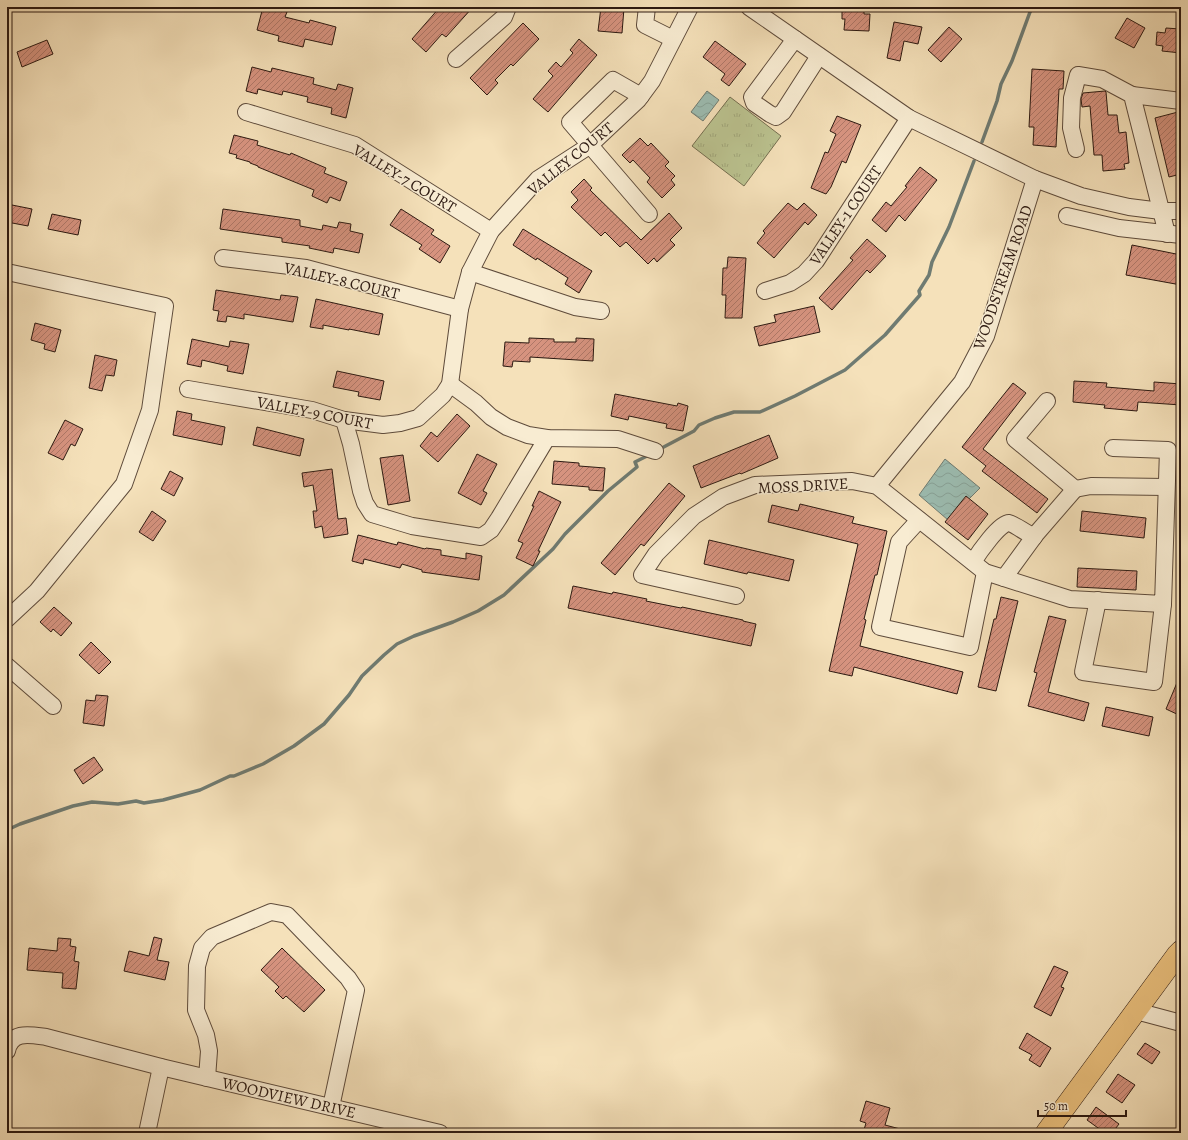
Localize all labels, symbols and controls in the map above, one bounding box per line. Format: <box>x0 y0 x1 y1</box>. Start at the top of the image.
street label: VALLEY COURT <box>522 117 619 201</box>
street label: VALLEY-7 COURT <box>348 139 460 219</box>
street label: VALLEY-1 COURT <box>804 161 887 270</box>
street label: WOODSTREAM ROAD <box>968 202 1038 353</box>
street label: VALLEY-8 COURT <box>281 257 402 305</box>
street label: VALLEY-9 COURT <box>254 391 375 435</box>
street label: MOSS DRIVE <box>757 473 849 499</box>
street label: WOODVIEW DRIVE <box>219 1072 358 1124</box>
scale bar <box>1038 1092 1126 1118</box>
text: 50 m <box>1044 1098 1068 1114</box>

